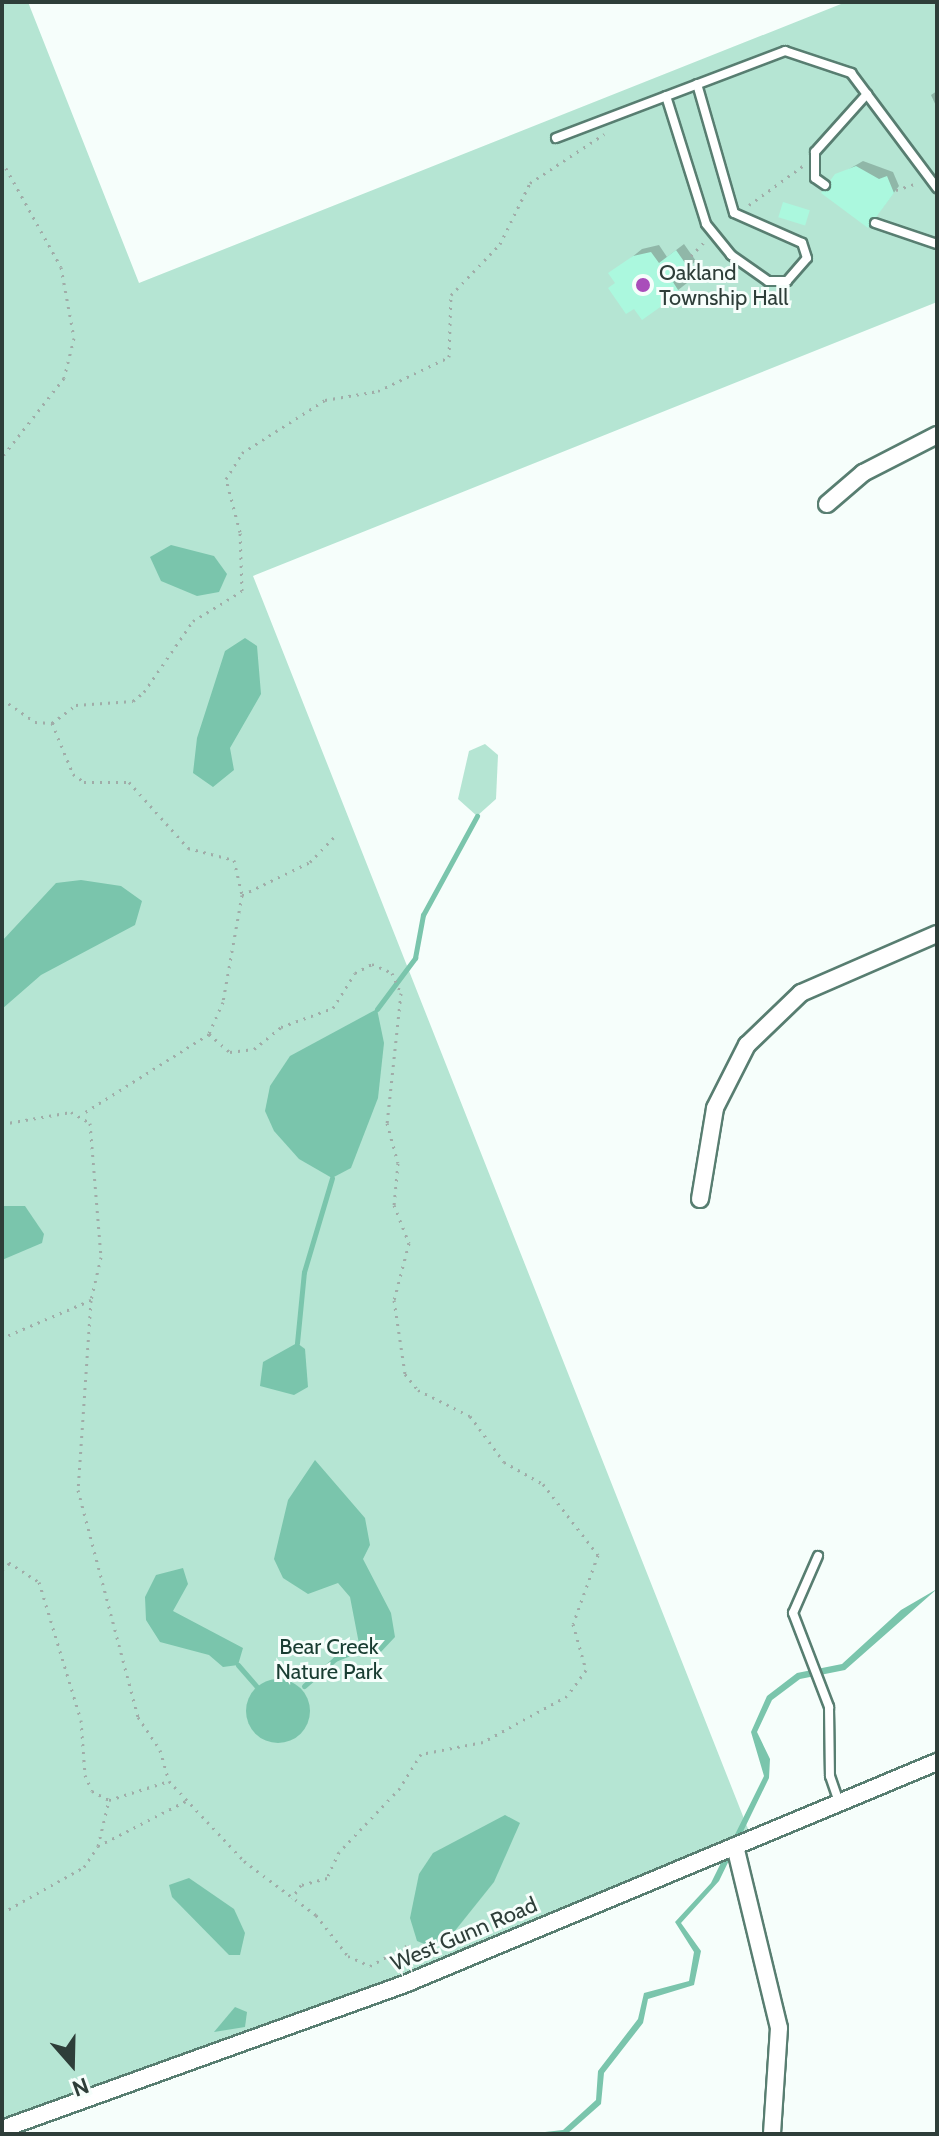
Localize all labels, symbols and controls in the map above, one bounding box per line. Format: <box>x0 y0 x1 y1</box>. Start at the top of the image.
place label: Oakland Township Hall <box>659 259 788 310</box>
marker: Oakland Township Hall <box>634 276 652 294</box>
park label: Bear Creek Nature Park <box>275 1633 383 1684</box>
street label: West Gunn Road <box>387 1891 541 1977</box>
north arrow <box>32 2024 112 2104</box>
text: N <box>68 2072 92 2102</box>

